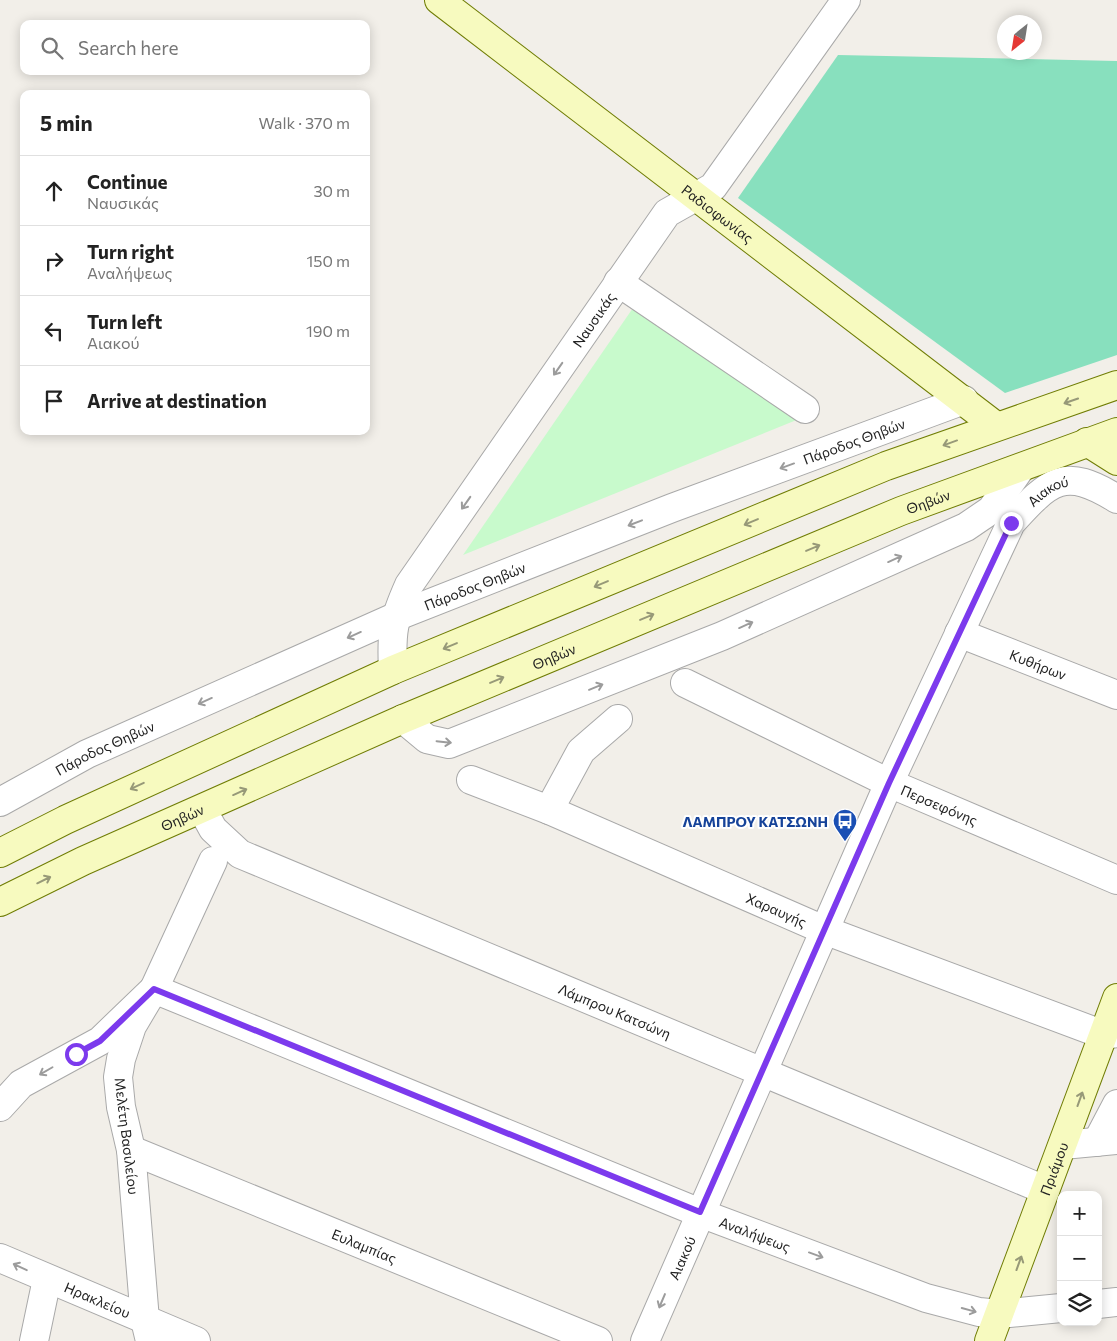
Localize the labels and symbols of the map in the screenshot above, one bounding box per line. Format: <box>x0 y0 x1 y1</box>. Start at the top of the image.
north arrow <box>997 15 1042 60</box>
street label: Ραδιοφωνίας <box>679 180 757 246</box>
street label: Ναυσικάς <box>568 289 618 350</box>
one-way arrow <box>553 362 563 376</box>
one-way arrow <box>1064 397 1079 406</box>
street label: Πάροδος Θηβών <box>800 414 907 467</box>
one-way arrow <box>943 439 959 448</box>
one-way arrow <box>780 462 795 471</box>
street label: Αιακού <box>1023 472 1070 509</box>
street label: Θηβών <box>904 485 952 517</box>
one-way arrow <box>460 496 471 510</box>
route end <box>1000 512 1023 535</box>
one-way arrow <box>744 518 759 527</box>
one-way arrow <box>628 519 643 528</box>
one-way arrow <box>805 542 820 551</box>
one-way arrow <box>887 554 902 564</box>
street label: Πάροδος Θηβών <box>421 558 528 613</box>
one-way arrow <box>593 581 608 590</box>
one-way arrow <box>639 612 654 621</box>
one-way arrow <box>738 620 753 630</box>
one-way arrow <box>347 631 362 641</box>
street label: Θηβών <box>529 639 578 673</box>
one-way arrow <box>443 643 458 652</box>
street label: Κυθήρων <box>1007 645 1069 683</box>
one-way arrow <box>489 675 504 684</box>
one-way arrow <box>588 681 603 691</box>
one-way arrow <box>198 697 213 707</box>
street label: Πάροδος Θηβών <box>52 717 157 778</box>
one-way arrow <box>436 737 452 747</box>
street label: Περσεφόνης <box>899 781 980 828</box>
one-way arrow <box>130 782 145 792</box>
one-way arrow <box>232 787 247 797</box>
street label: Θηβών <box>158 800 206 834</box>
bus stop icon: ΛΑΜΠΡΟΥ ΚΑΤΣΩΝΗ <box>832 808 858 842</box>
place label: ΛΑΜΠΡΟΥ ΚΑΤΣΩΝΗ <box>682 813 828 830</box>
one-way arrow <box>36 875 51 885</box>
street label: Χαραυγής <box>744 889 810 930</box>
street label: Λάμπρου Κατσώνη <box>556 979 674 1042</box>
route start <box>65 1043 88 1066</box>
one-way arrow <box>39 1066 54 1076</box>
street label: Μελέτη Βασιλείου <box>111 1077 143 1195</box>
one-way arrow <box>1076 1092 1085 1107</box>
street label: Πριάμου <box>1036 1139 1071 1198</box>
street label: Αναλήψεως <box>717 1213 793 1255</box>
street label: Ευλαμπίας <box>329 1225 399 1266</box>
street label: Αιακού <box>664 1233 699 1282</box>
one-way arrow <box>808 1251 823 1260</box>
one-way arrow <box>1015 1255 1024 1271</box>
one-way arrow <box>13 1261 28 1271</box>
street label: Ηρακλείου <box>62 1278 133 1321</box>
one-way arrow <box>657 1293 667 1308</box>
one-way arrow <box>961 1305 977 1315</box>

